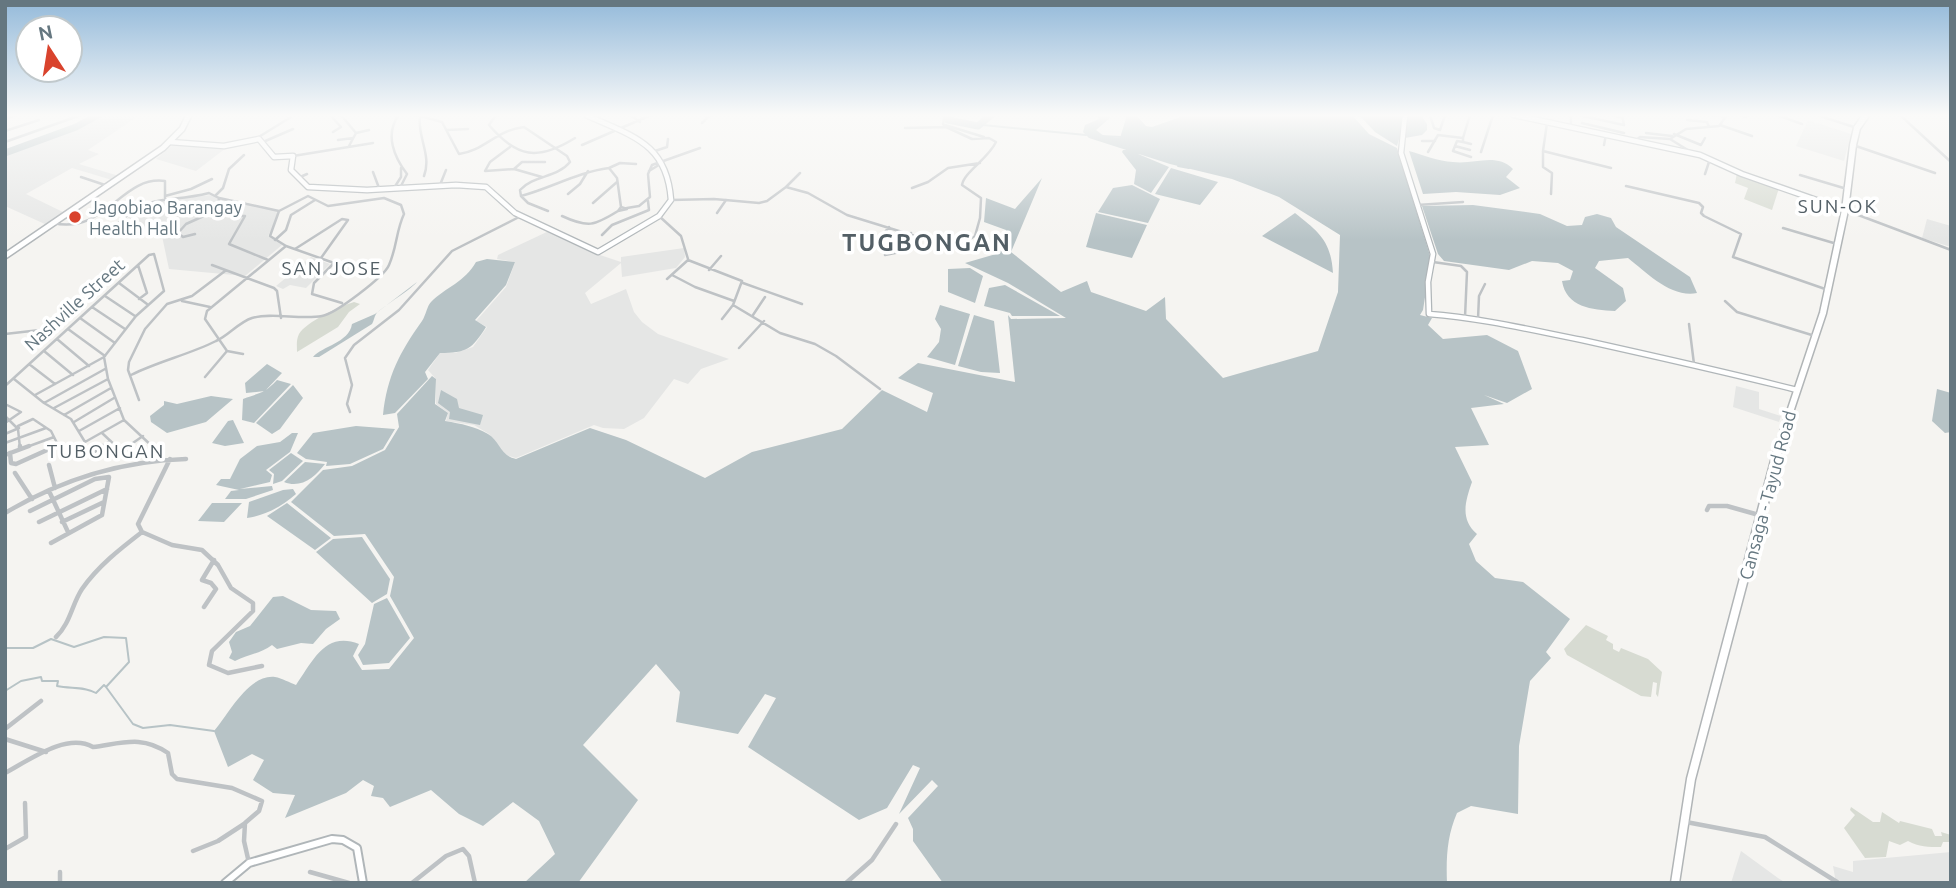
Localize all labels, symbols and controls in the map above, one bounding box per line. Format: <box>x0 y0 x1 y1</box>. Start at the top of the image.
north arrow <box>14 14 84 84</box>
text: N <box>36 20 55 45</box>
district label: SUN-OK <box>1798 195 1878 217</box>
place label: Jagobiao Barangay Health Hall <box>89 197 242 238</box>
marker: Jagobiao Barangay Health Hall <box>67 209 83 225</box>
district label: TUGBONGAN <box>842 229 1012 256</box>
street label: Nashville Street <box>20 254 128 354</box>
district label: SAN JOSE <box>282 257 382 279</box>
street label: Cansaga - Tayud Road <box>1735 408 1799 582</box>
district label: TUBONGAN <box>47 440 165 462</box>

